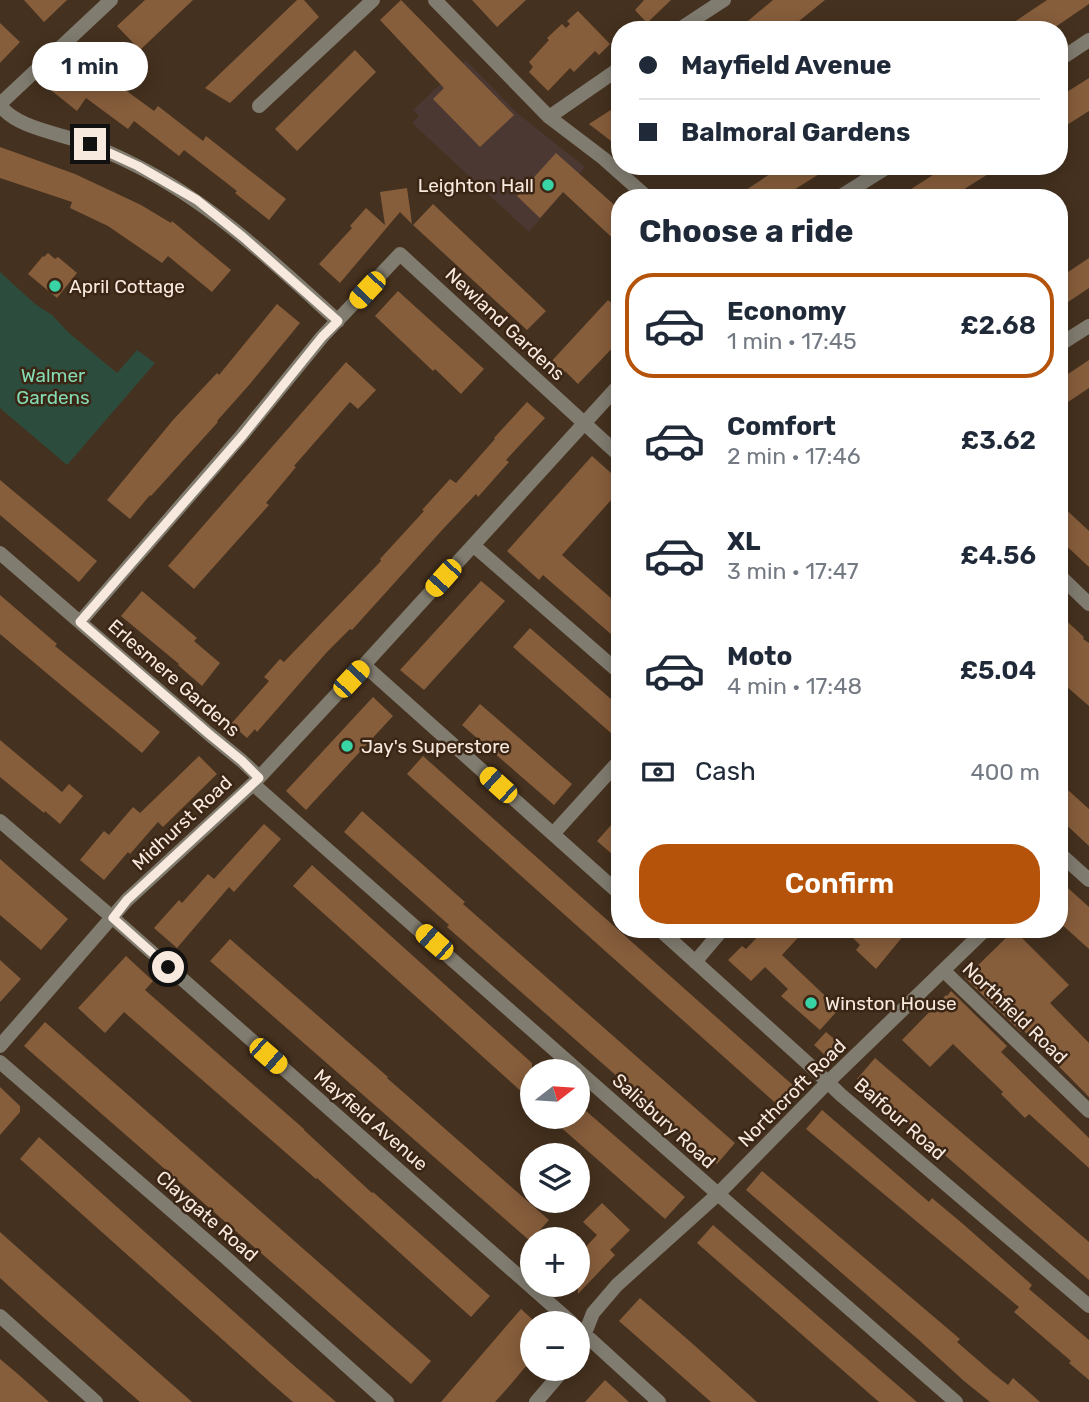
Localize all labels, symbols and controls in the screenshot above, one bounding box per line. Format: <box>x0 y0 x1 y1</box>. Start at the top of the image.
callout: 1 min <box>32 43 148 92</box>
text: Mayfield Avenue <box>681 50 892 81</box>
text: 1 min <box>61 52 119 80</box>
text: Balmoral Gardens <box>681 117 910 148</box>
route end <box>74 128 106 160</box>
place label: Leighton Hall <box>418 174 534 197</box>
marker: Leighton Hall <box>540 177 556 193</box>
text: Choose a ride <box>639 212 853 250</box>
street label: Newland Gardens <box>440 263 570 385</box>
car <box>345 267 390 313</box>
place label: April Cottage <box>69 275 185 298</box>
marker: April Cottage <box>47 278 63 294</box>
icon: car <box>643 294 706 357</box>
text: Economy <box>727 296 846 327</box>
text: £2.68 <box>960 310 1036 341</box>
text: 1 min · 17:45 <box>727 327 857 355</box>
park label: Walmer Gardens <box>16 364 90 409</box>
icon: car <box>643 409 706 472</box>
text: Comfort <box>727 411 836 442</box>
text: £3.62 <box>961 425 1036 456</box>
text: 2 min · 17:46 <box>727 442 861 470</box>
icon: car <box>643 524 706 587</box>
text: XL <box>727 526 760 557</box>
text: £4.56 <box>960 540 1036 571</box>
car <box>422 555 465 601</box>
text: 3 min · 17:47 <box>727 557 858 585</box>
street label: Erlesmere Gardens <box>103 614 245 742</box>
icon: car <box>643 639 706 702</box>
text: Moto <box>727 641 792 672</box>
text: £5.04 <box>960 655 1036 686</box>
car <box>329 656 374 702</box>
text: 4 min · 17:48 <box>727 672 862 700</box>
place label: Jay's Superstore <box>361 735 510 758</box>
marker: Jay's Superstore <box>339 738 355 754</box>
icon: cash <box>639 753 677 791</box>
text: Cash <box>695 756 756 787</box>
text: 400 m <box>970 758 1040 786</box>
car <box>476 763 521 807</box>
street label: Midhurst Road <box>127 771 237 875</box>
button: Confirm <box>639 844 1040 924</box>
car <box>412 920 457 964</box>
route start <box>152 951 184 983</box>
street label: Northfield Road <box>958 957 1072 1069</box>
place label: Winston House <box>825 992 957 1015</box>
marker: Winston House <box>803 995 819 1011</box>
car <box>246 1034 291 1078</box>
street label: Northcroft Road <box>733 1034 851 1152</box>
north arrow <box>520 1059 590 1129</box>
map controls <box>520 1059 590 1381</box>
street label: Mayfield Avenue <box>309 1064 433 1176</box>
street label: Salisbury Road <box>608 1069 720 1173</box>
street label: Balfour Road <box>850 1073 950 1165</box>
button: layers <box>520 1143 590 1213</box>
street label: Claygate Road <box>151 1166 263 1266</box>
button: + <box>520 1227 590 1297</box>
button: − <box>520 1311 590 1381</box>

